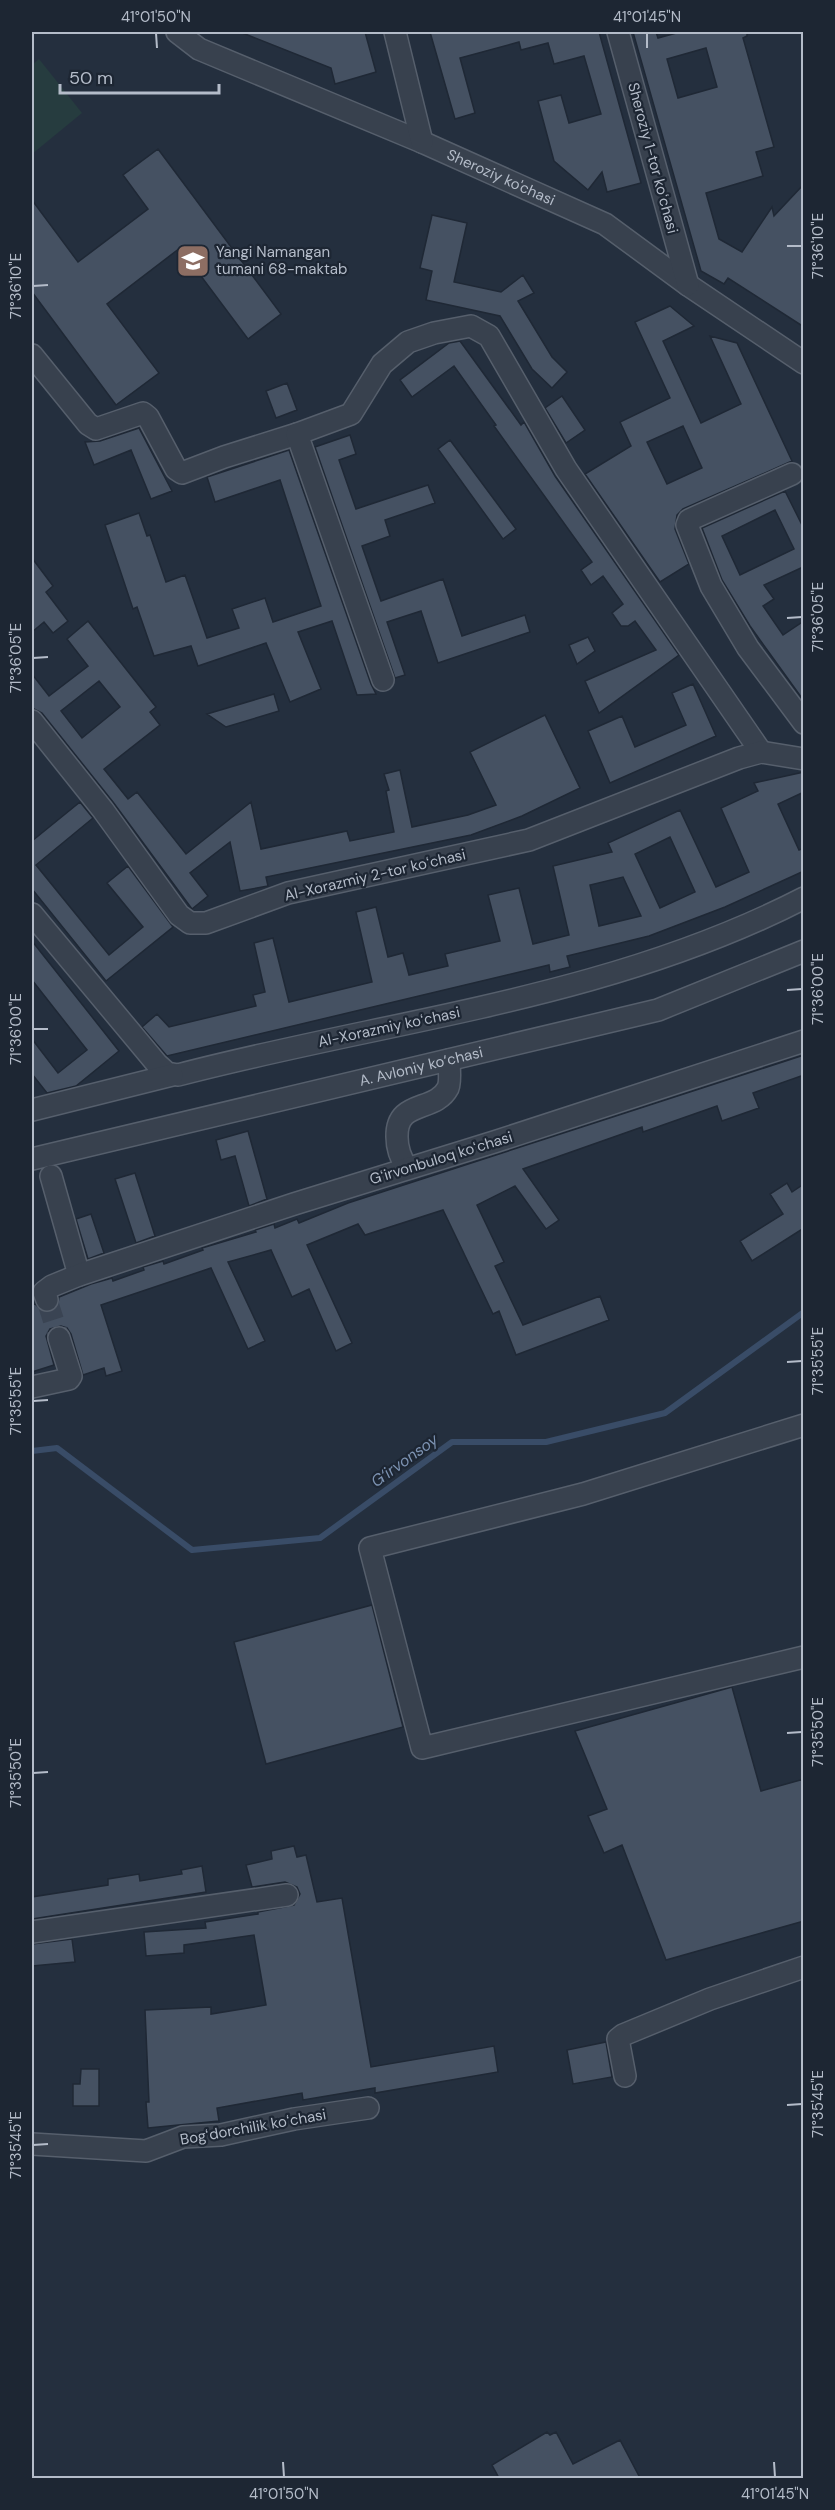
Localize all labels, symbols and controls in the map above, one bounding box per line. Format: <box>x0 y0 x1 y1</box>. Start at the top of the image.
text: 41°01'50"N <box>121 7 191 27</box>
text: 41°01'45"N <box>613 7 681 27</box>
scale bar <box>60 57 219 95</box>
text: 50 m <box>69 66 113 90</box>
street label: Sheroziy 1-tor koʻchasi <box>623 80 683 236</box>
street label: Sheroziy ko'chasi <box>444 144 558 210</box>
text: 71°36'10"E <box>808 213 828 279</box>
place label: Yangi Namangan tumani 68-maktab <box>216 242 347 279</box>
school or university icon: Yangi Namangan tumani 68-maktab <box>175 243 211 279</box>
text: 71°36'10"E <box>6 253 26 319</box>
text: 71°36'05"E <box>808 582 828 652</box>
text: 71°36'05"E <box>6 623 26 693</box>
street label: Al-Xorazmiy 2-tor koʻchasi <box>282 844 468 906</box>
text: 71°36'00"E <box>808 953 828 1025</box>
text: 71°36'00"E <box>6 993 26 1065</box>
street label: Al-Xorazmiy koʻchasi <box>316 1002 462 1052</box>
street label: A. Avloniy ko‘chasi <box>357 1042 485 1091</box>
street label: Gʻirvonbuloq koʻchasi <box>367 1127 515 1189</box>
text: 71°35'55"E <box>808 1327 828 1395</box>
text: 71°35'55"E <box>6 1367 26 1435</box>
water label: G‘irvonsoy <box>367 1428 443 1492</box>
text: 71°35'50"E <box>808 1697 828 1767</box>
text: 71°35'50"E <box>6 1738 26 1808</box>
text: 71°35'45"E <box>808 2070 828 2138</box>
street label: Bogʻdorchilik koʻchasi <box>178 2104 328 2150</box>
text: 71°35'45"E <box>6 2111 26 2179</box>
text: 41°01'50"N <box>249 2484 319 2504</box>
text: 41°01'45"N <box>741 2484 809 2504</box>

